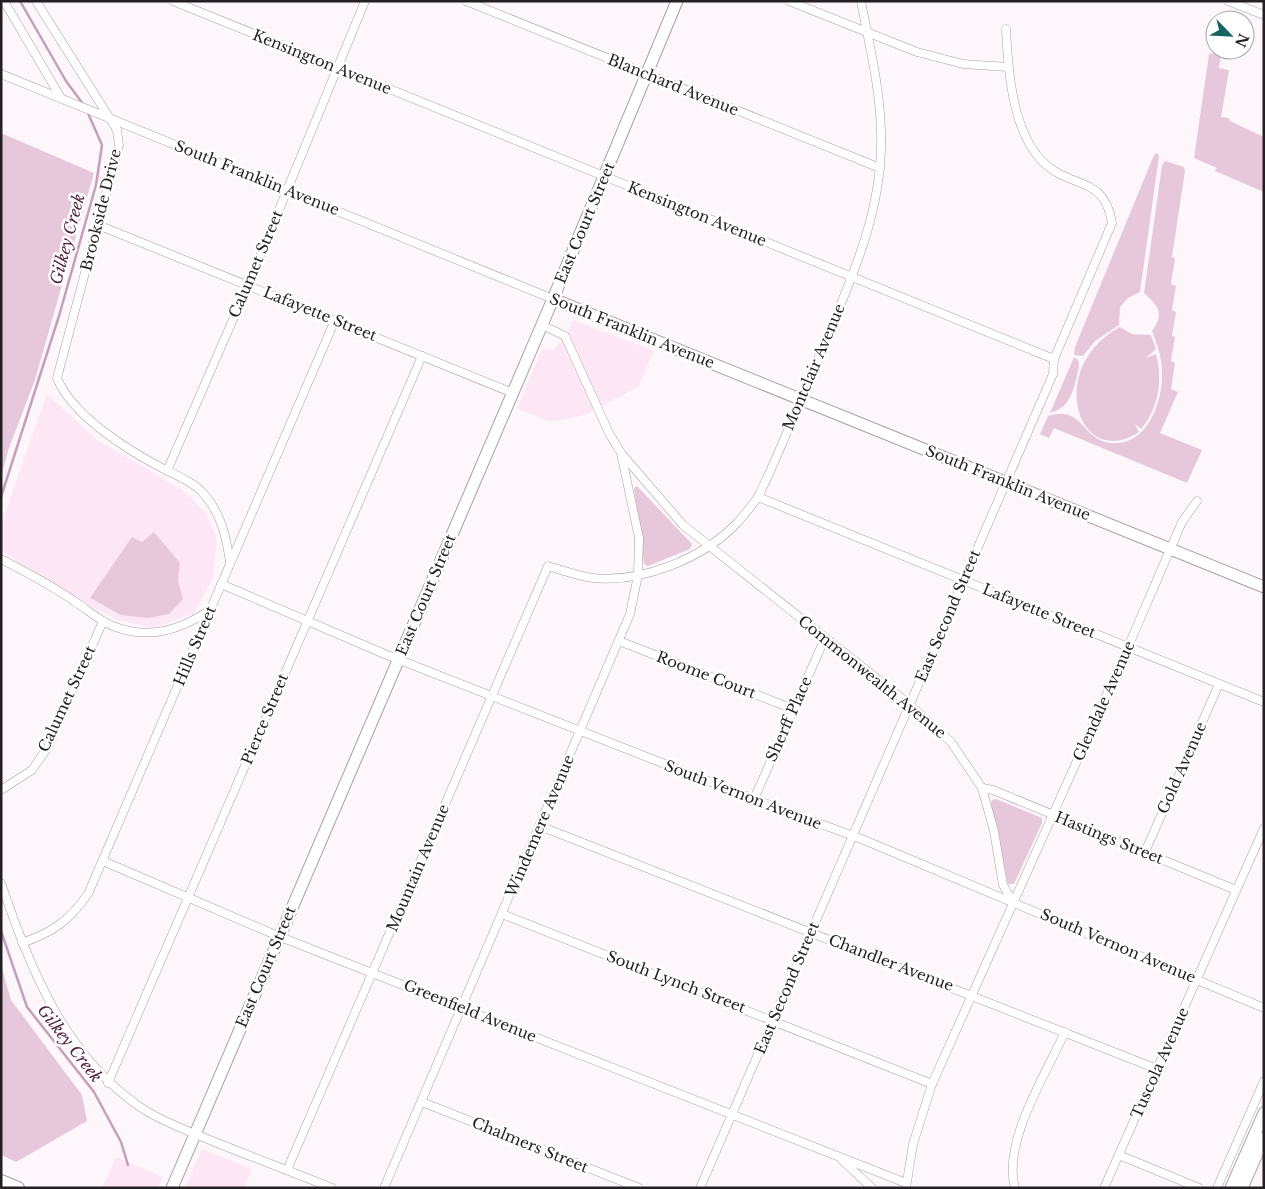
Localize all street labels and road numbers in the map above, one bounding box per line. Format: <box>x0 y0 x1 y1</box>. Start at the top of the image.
street label: Kensington Avenue <box>250 25 394 98</box>
street label: Blanchard Avenue <box>605 50 741 120</box>
street label: South Franklin Avenue <box>172 136 342 219</box>
street label: Brookside Drive <box>76 147 125 273</box>
street label: East Court Street <box>550 159 619 286</box>
street label: Kensington Avenue <box>625 177 769 250</box>
street label: Calumet Street <box>224 207 287 320</box>
street label: Lafayette Street <box>261 282 380 345</box>
street label: South Franklin Avenue <box>547 289 717 372</box>
street label: Montclair Avenue <box>778 301 849 433</box>
street label: South Franklin Avenue <box>923 441 1093 524</box>
street label: East Court Street <box>391 531 460 658</box>
street label: East Second Street <box>911 546 984 685</box>
street label: Lafayette Street <box>980 579 1099 642</box>
street label: Hills Street <box>169 603 220 689</box>
street label: Commonwealth Avenue <box>794 611 950 742</box>
street label: Glendale Avenue <box>1069 638 1139 764</box>
street label: Calumet Street <box>34 642 100 755</box>
street label: Roome Court <box>654 647 759 702</box>
street label: Pierce Street <box>237 670 292 767</box>
street label: Sherff Place <box>761 673 816 764</box>
street label: Gold Avenue <box>1153 719 1210 817</box>
street label: Windemere Avenue <box>501 752 578 901</box>
street label: South Vernon Avenue <box>662 756 824 833</box>
street label: Mountain Avenue <box>382 801 453 934</box>
street label: Hastings Street <box>1052 807 1167 868</box>
street label: East Court Street <box>231 903 300 1030</box>
street label: South Vernon Avenue <box>1038 904 1199 987</box>
street label: East Second Street <box>750 918 823 1057</box>
street label: Chandler Avenue <box>826 930 956 995</box>
street label: South Lynch Street <box>604 946 749 1017</box>
street label: Greenfield Avenue <box>401 975 539 1046</box>
street label: Tuscola Avenue <box>1127 1004 1193 1121</box>
street label: Chalmers Street <box>469 1113 591 1177</box>

